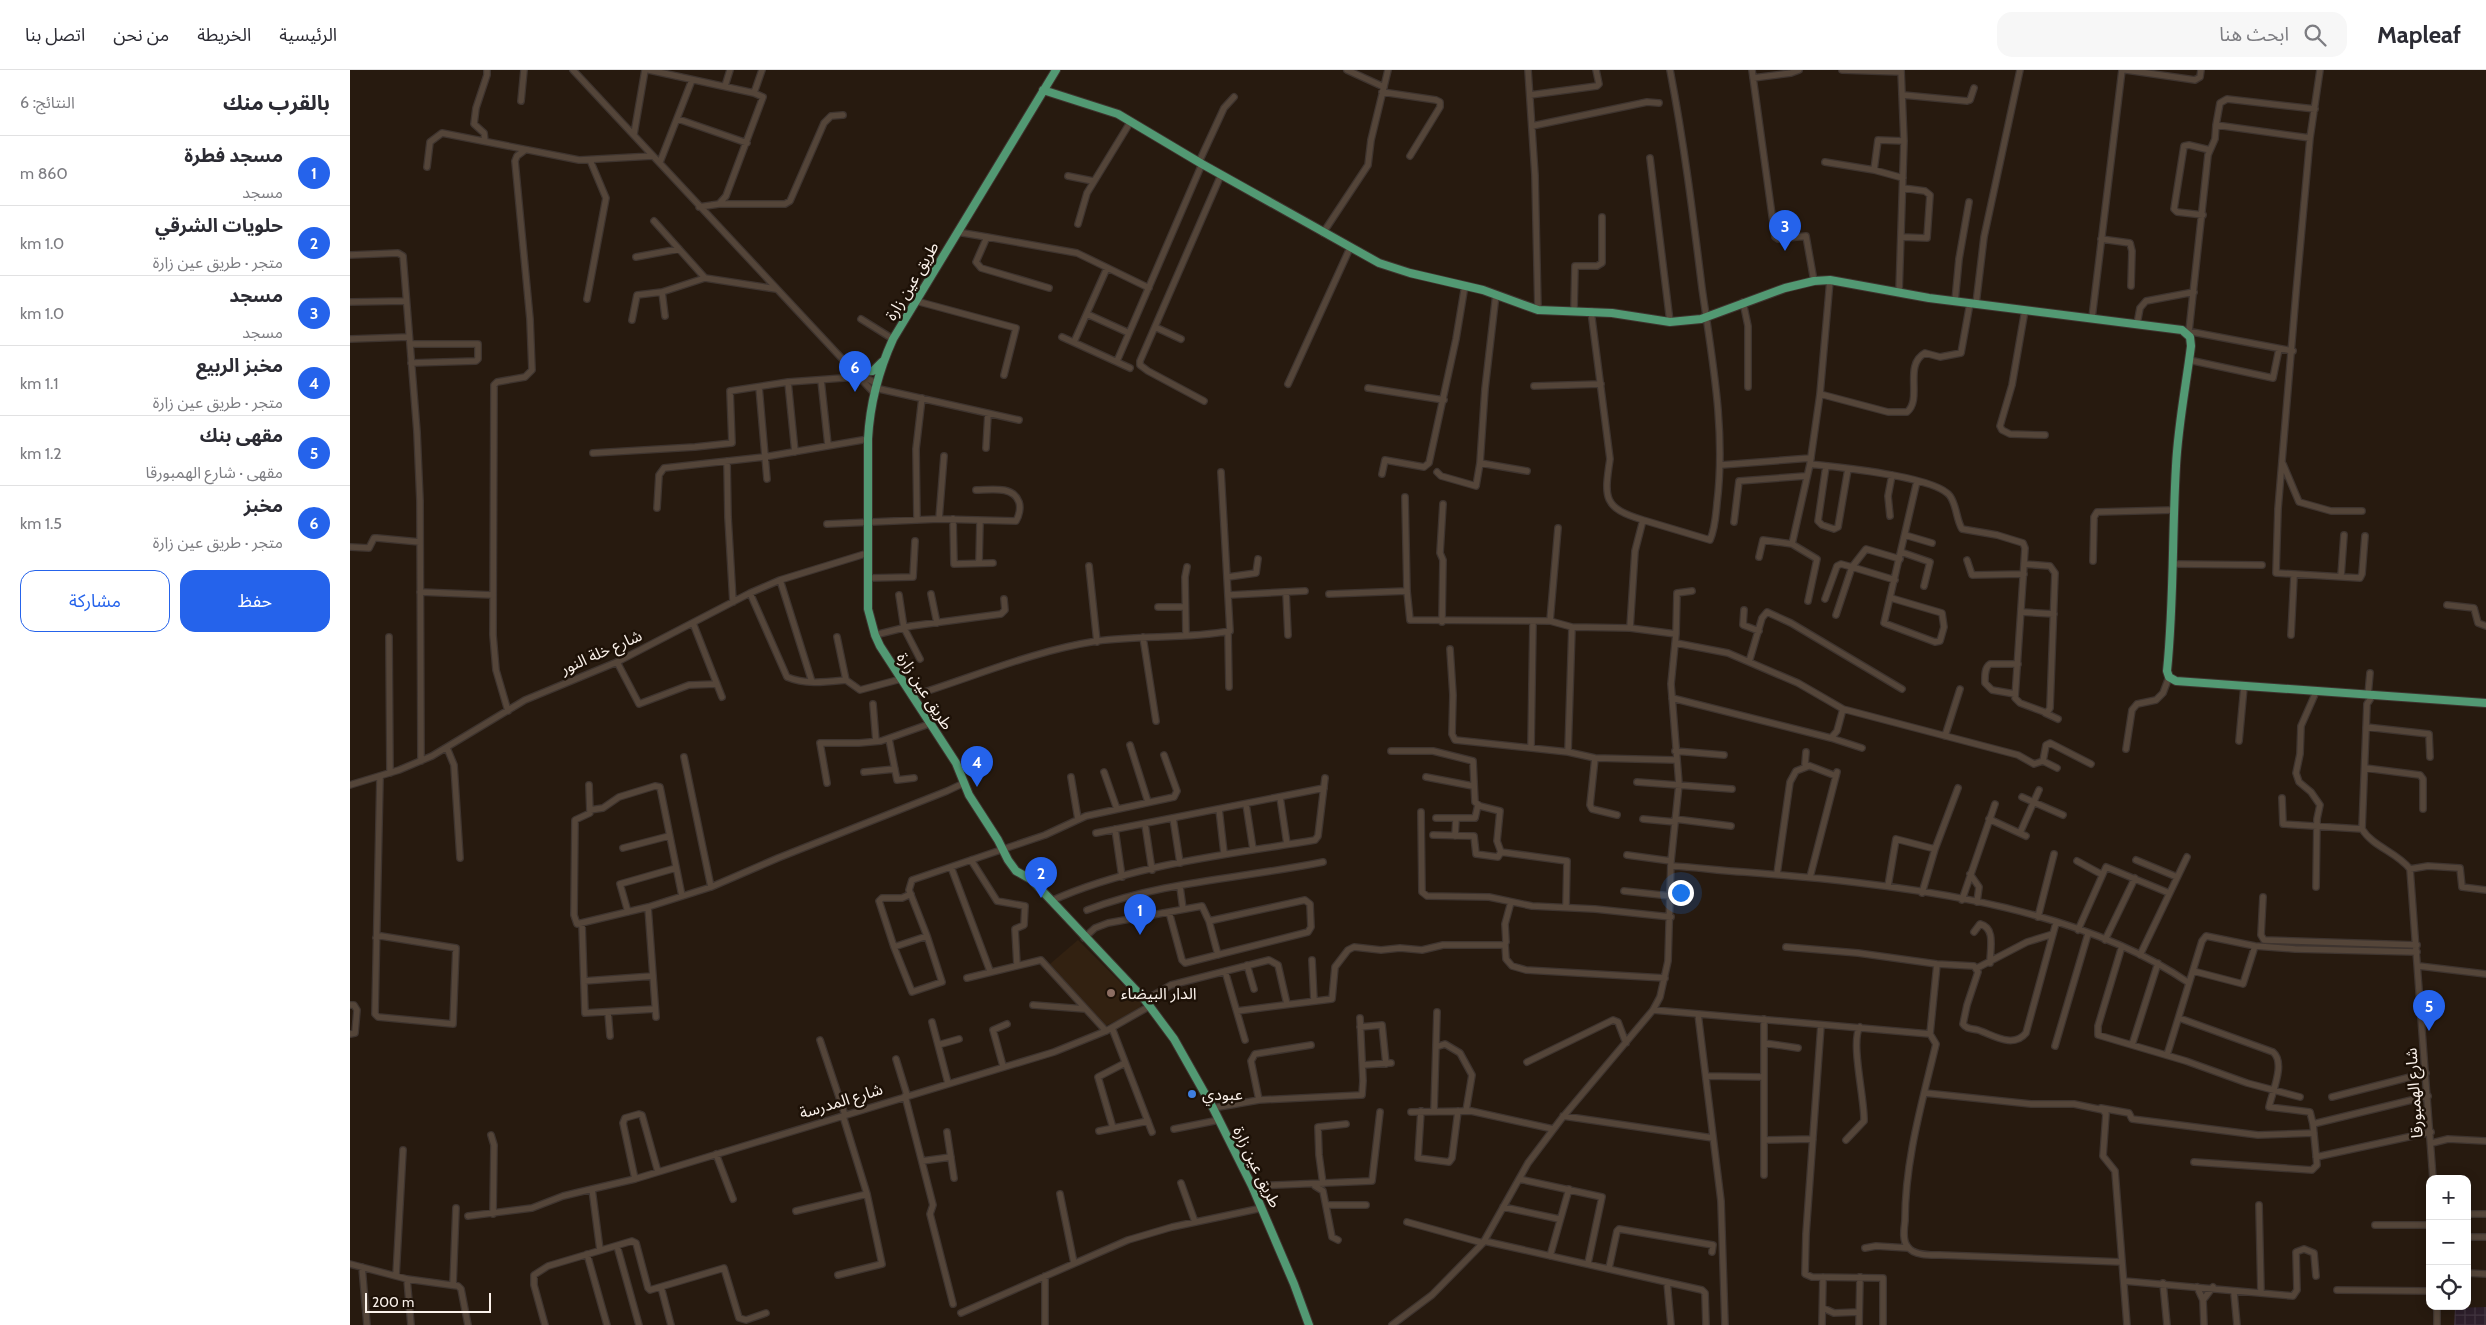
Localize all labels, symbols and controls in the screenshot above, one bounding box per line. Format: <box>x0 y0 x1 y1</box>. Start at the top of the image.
search box <box>1997 12 2347 57</box>
text: Mapleaf <box>2377 20 2461 49</box>
icon: search <box>2301 21 2329 49</box>
text: ابحث هنا <box>2219 23 2289 46</box>
text: اتصل بنا <box>25 24 85 46</box>
text: من نحن <box>113 24 169 46</box>
text: الخريطة <box>197 24 251 46</box>
text: الرئيسية <box>279 24 337 46</box>
text: بالقرب منك <box>223 90 330 115</box>
text: النتائج: 6 <box>20 93 75 112</box>
text: مسجد فطرة <box>184 144 283 167</box>
text: 860 m <box>20 164 68 183</box>
text: 1 <box>311 164 317 183</box>
text: مسجد <box>242 183 283 202</box>
pin: 3 <box>1769 210 1801 251</box>
text: حلويات الشرقي <box>155 214 283 237</box>
text: 1.0 km <box>20 234 64 253</box>
text: 2 <box>310 234 318 253</box>
street label: طريق عين زارة <box>881 238 944 324</box>
text: متجر · طريق عين زارة <box>153 253 283 272</box>
text: مسجد <box>229 284 283 307</box>
text: 1.0 km <box>20 304 64 323</box>
text: 3 <box>310 304 318 323</box>
text: مسجد <box>242 323 283 342</box>
pin: 6 <box>839 351 871 392</box>
text: مخبز الربيع <box>196 354 283 377</box>
text: 1.1 km <box>20 374 58 393</box>
text: 4 <box>309 374 319 393</box>
text: متجر · طريق عين زارة <box>153 393 283 412</box>
text: مقهى بنك <box>200 424 283 447</box>
text: 1.2 km <box>20 444 62 463</box>
text: 5 <box>310 444 318 463</box>
text: مقهى · شارع الهمبورقا <box>145 463 283 482</box>
text: مخبز <box>244 494 283 517</box>
text: 1.5 km <box>20 514 62 533</box>
text: 6 <box>310 514 319 533</box>
text: متجر · طريق عين زارة <box>153 533 283 552</box>
button: مشاركة <box>20 570 170 632</box>
button: حفظ <box>180 570 330 632</box>
street label: شارع خلة النور <box>556 626 646 682</box>
street label: طريق عين زارة <box>892 649 957 734</box>
pin: 4 <box>961 746 993 787</box>
pin: 2 <box>1025 857 1057 898</box>
your location <box>1668 880 1694 906</box>
pin: 1 <box>1124 894 1156 935</box>
place label: الدار البيضاء <box>1121 984 1197 1003</box>
marker: الدار البيضاء <box>1105 987 1117 999</box>
pin: 5 <box>2413 990 2445 1031</box>
street label: شارع الهمبورقا <box>2401 1047 2430 1139</box>
street label: شارع المدرسة <box>797 1079 886 1126</box>
place label: عبودي <box>1202 1085 1243 1106</box>
marker: عبودي <box>1186 1088 1198 1100</box>
street label: طريق عين زارة <box>1228 1123 1285 1211</box>
map controls <box>2426 1175 2471 1310</box>
button: + <box>2426 1175 2471 1220</box>
button: − <box>2426 1220 2471 1265</box>
button: locate <box>2426 1265 2471 1310</box>
scale bar <box>365 1290 491 1313</box>
text: 200 m <box>372 1293 414 1311</box>

